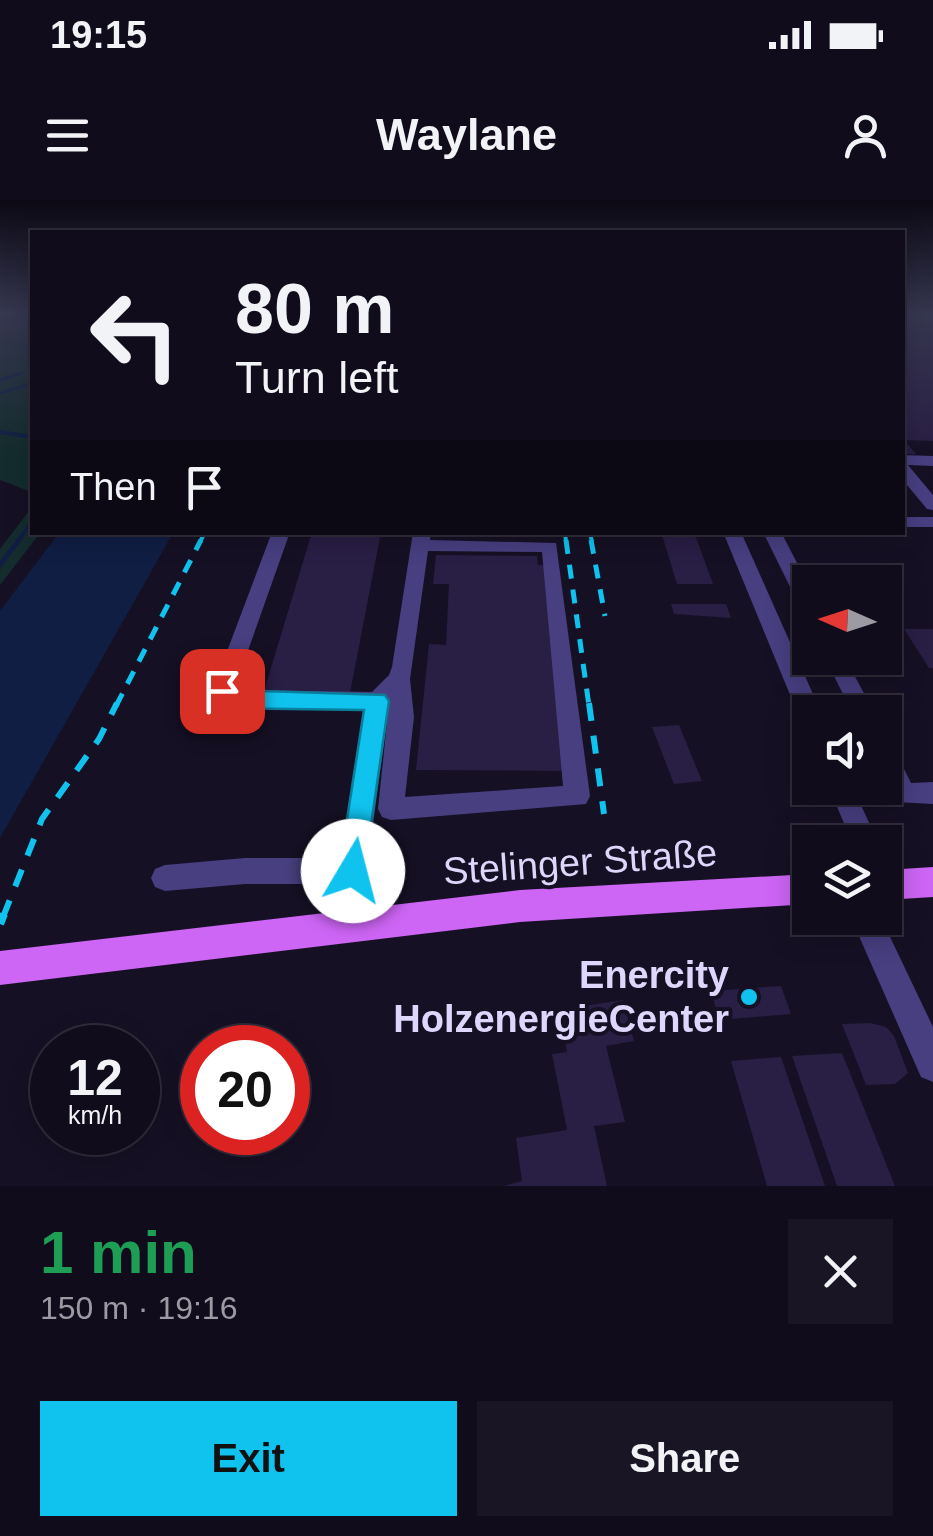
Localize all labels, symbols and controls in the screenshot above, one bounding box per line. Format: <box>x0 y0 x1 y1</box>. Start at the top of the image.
text: 19:15 <box>50 14 147 56</box>
icon: menu <box>40 108 95 163</box>
icon: person <box>838 108 893 163</box>
text: Waylane <box>376 109 557 160</box>
icon: left <box>70 270 200 400</box>
text: 80 m <box>235 270 395 348</box>
text: Turn left <box>235 352 398 403</box>
icon: arrive <box>177 460 232 515</box>
text: Then <box>70 466 157 508</box>
north arrow <box>792 565 902 675</box>
map controls <box>792 565 902 935</box>
pin <box>180 649 265 734</box>
icon: arrive <box>195 664 250 719</box>
button: sound <box>792 695 902 805</box>
position arrow <box>301 819 405 923</box>
button: layers <box>792 825 902 935</box>
street label: Stelinger Straße <box>442 831 718 893</box>
place label: Enercity HolzenergieCenter <box>393 954 729 1040</box>
marker: Enercity HolzenergieCenter <box>738 986 760 1008</box>
speed limit sign: 20 <box>180 1025 310 1155</box>
text: 12 <box>67 1050 123 1106</box>
text: km/h <box>68 1101 122 1129</box>
text: 1 min <box>40 1219 197 1286</box>
button: close <box>788 1219 893 1324</box>
text: 150 m · 19:16 <box>40 1290 237 1326</box>
button: Exit <box>40 1401 457 1516</box>
button: Share <box>477 1401 893 1516</box>

